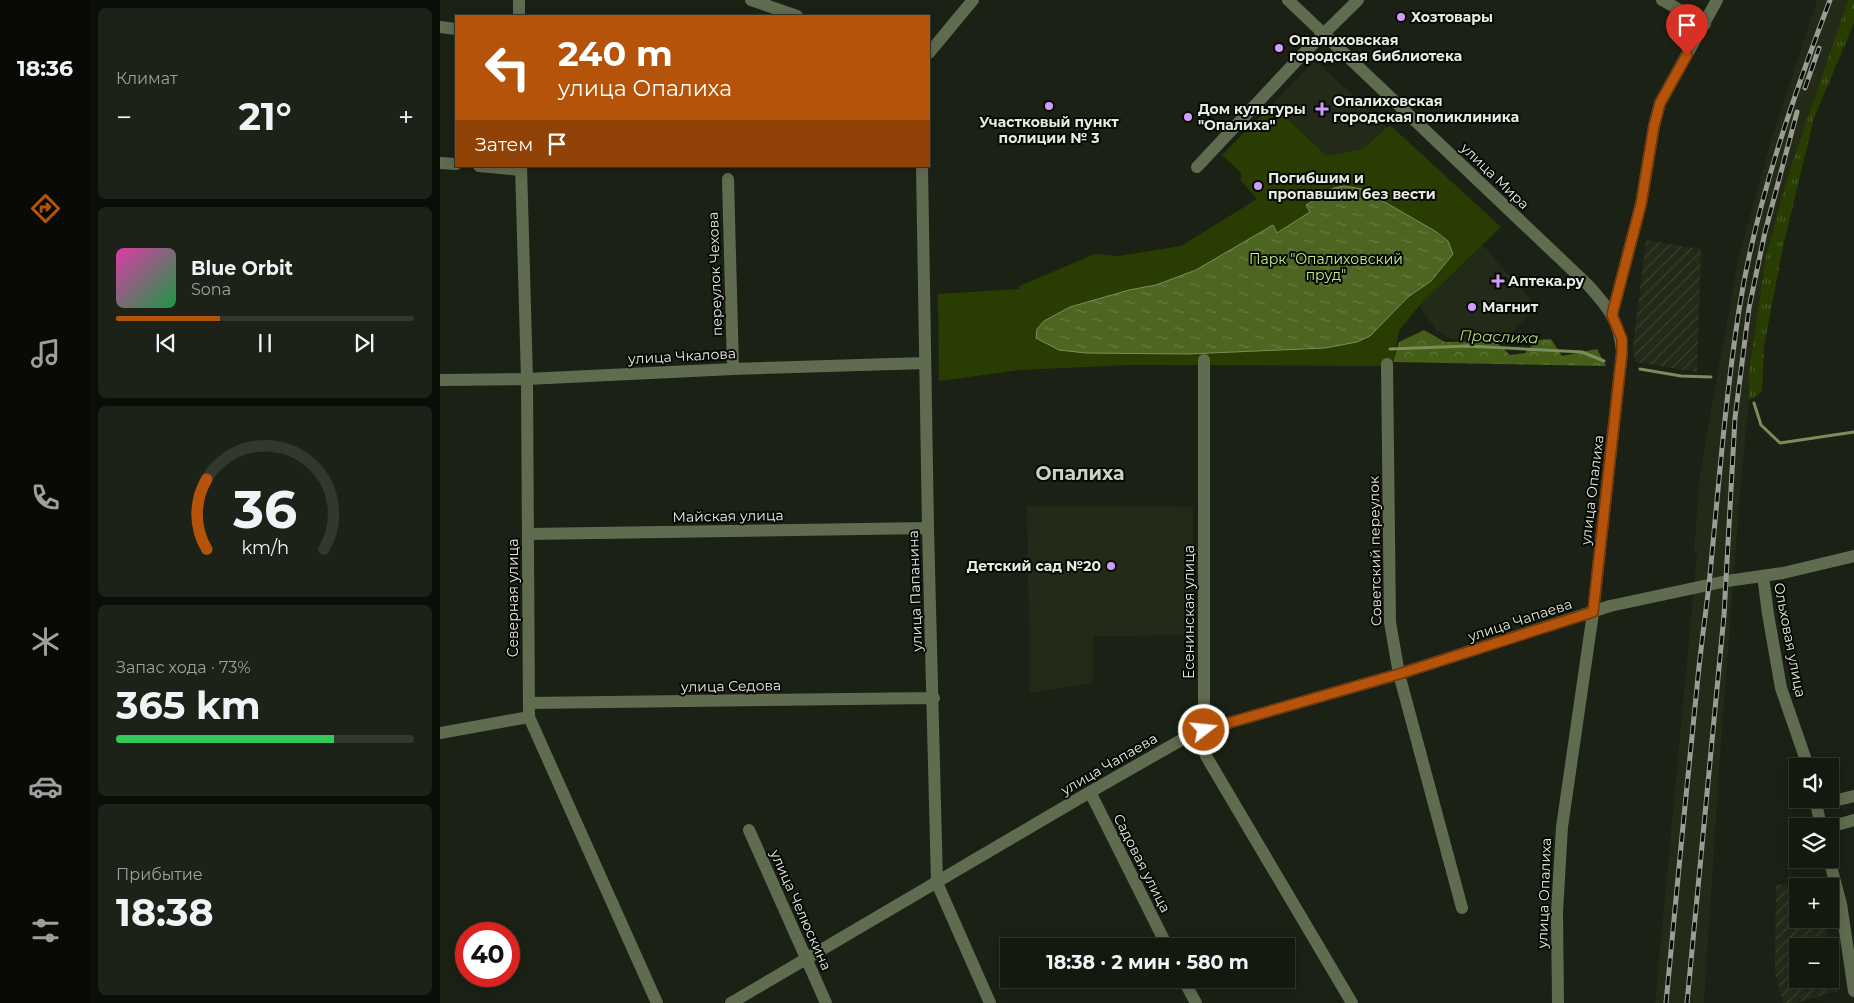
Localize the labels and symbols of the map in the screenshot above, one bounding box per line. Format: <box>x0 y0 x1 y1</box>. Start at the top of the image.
pin <box>1666 4 1708 55</box>
place label: Хозтовары <box>1411 8 1493 26</box>
marker: Хозтовары <box>1395 11 1407 23</box>
place label: Опалиховская городская библиотека <box>1289 31 1462 65</box>
marker: Опалиховская городская библиотека <box>1273 42 1285 54</box>
place label: Опалиховская городская поликлиника <box>1333 92 1519 126</box>
marker: Участковый пункт полиции № 3 <box>1043 100 1055 112</box>
place label: Дом культуры "Опалиха" <box>1198 100 1306 134</box>
marker: Опалиховская городская поликлиника <box>1315 102 1329 116</box>
marker: Дом культуры "Опалиха" <box>1182 111 1194 123</box>
place label: Участковый пункт полиции № 3 <box>979 113 1119 147</box>
street label: улица Мира <box>1456 138 1533 213</box>
place label: Погибшим и пропавшим без вести <box>1268 169 1436 203</box>
marker: Погибшим и пропавшим без вести <box>1252 180 1264 192</box>
street label: переулок Чехова <box>704 212 726 336</box>
park label: Парк "Опалиховский пруд" <box>1249 250 1403 284</box>
place label: Аптека.ру <box>1508 272 1584 290</box>
marker: Аптека.ру <box>1492 275 1504 287</box>
place label: Магнит <box>1482 298 1539 316</box>
marker: Магнит <box>1466 301 1478 313</box>
water label: Праслиха <box>1459 326 1539 347</box>
street label: улица Чкалова <box>627 344 736 368</box>
street label: улица Опалиха <box>1576 434 1608 547</box>
district label: Опалиха <box>1035 462 1125 485</box>
street label: Советский переулок <box>1365 476 1385 626</box>
street label: Майская улица <box>672 506 784 526</box>
street label: улица Папанина <box>904 530 926 653</box>
street label: Северная улица <box>504 539 522 657</box>
street label: Есенинская улица <box>1180 545 1198 679</box>
place label: Детский сад №20 <box>967 557 1101 575</box>
marker: Детский сад №20 <box>1105 560 1117 572</box>
street label: Ольховая улица <box>1770 581 1810 699</box>
street label: улица Чапаева <box>1465 595 1574 646</box>
street label: улица Седова <box>680 676 781 696</box>
position arrow <box>1177 703 1229 755</box>
street label: улица Чапаева <box>1057 729 1160 799</box>
street label: Садовая улица <box>1109 811 1175 915</box>
street label: улица Опалиха <box>1533 837 1555 950</box>
street label: улица Челюскина <box>766 846 836 973</box>
speed limit sign: 40 <box>455 922 520 987</box>

